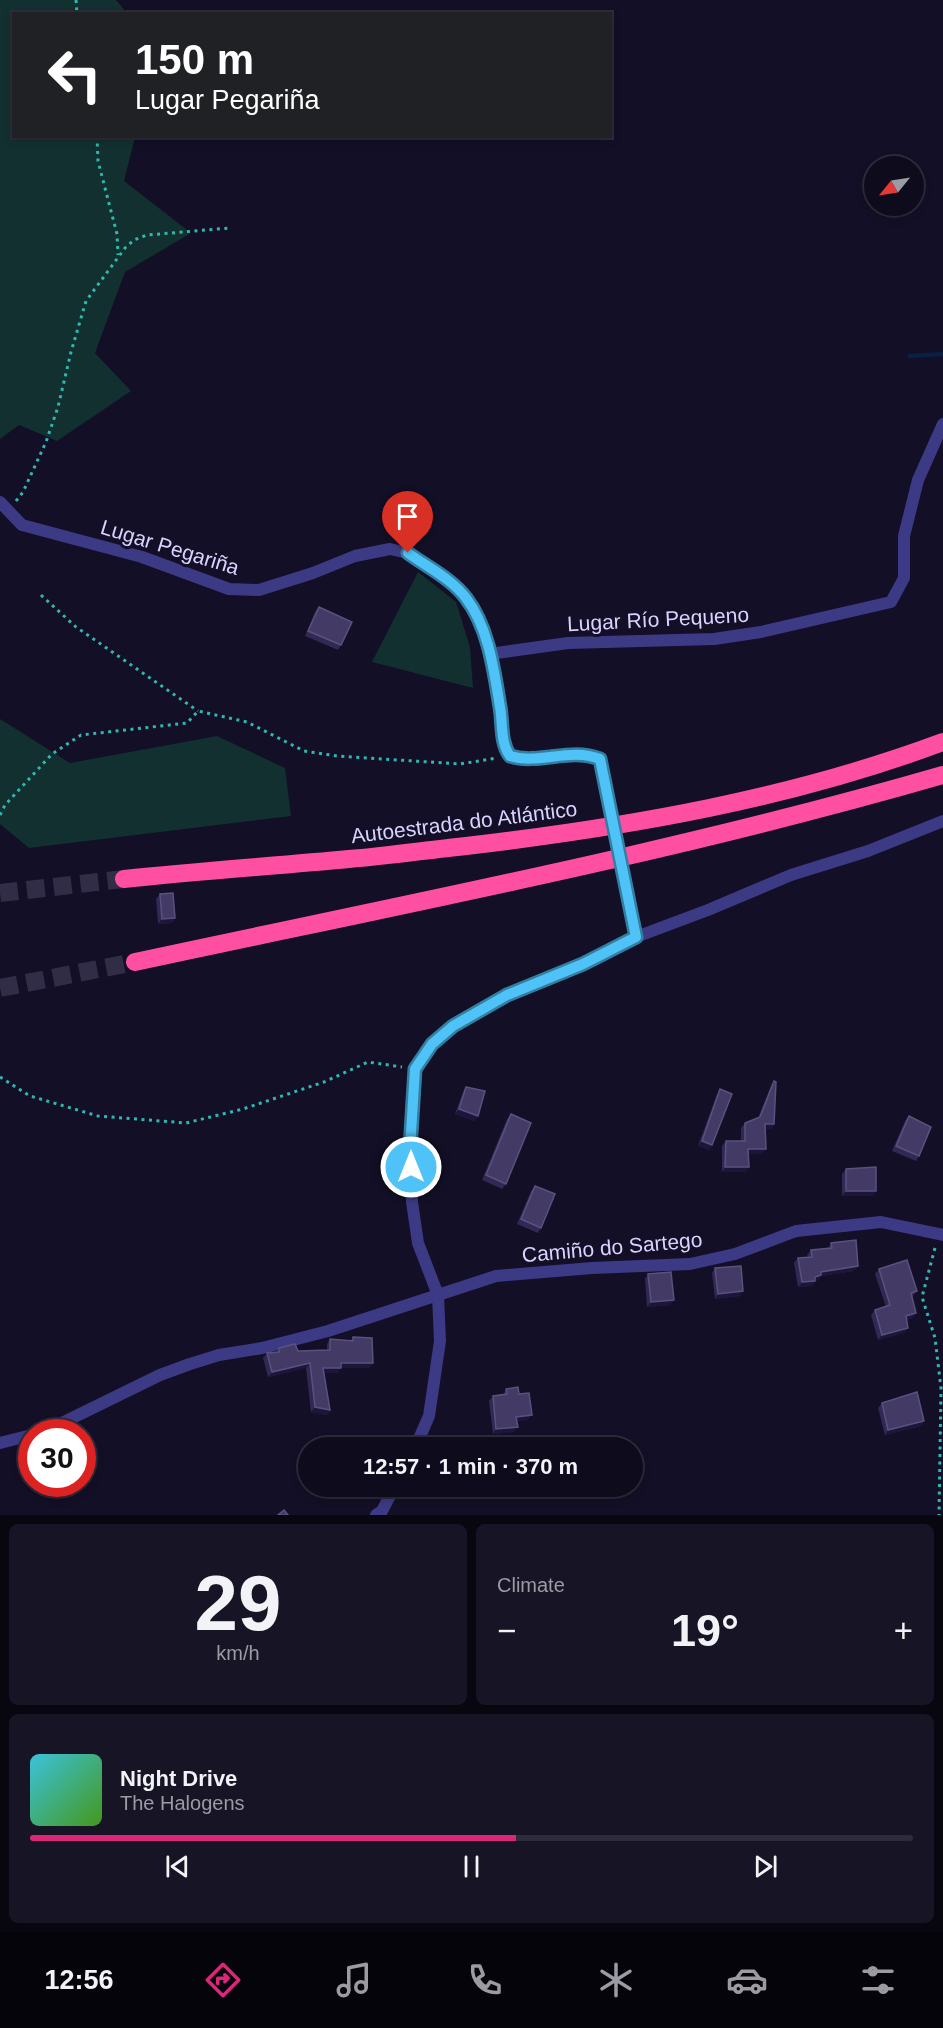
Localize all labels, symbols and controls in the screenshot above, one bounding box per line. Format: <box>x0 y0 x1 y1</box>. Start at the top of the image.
icon: left <box>36 36 114 114</box>
text: 150 m <box>135 36 254 83</box>
text: Lugar Pegariña <box>135 85 320 115</box>
north arrow <box>864 156 924 216</box>
map controls <box>864 156 924 216</box>
pin <box>382 491 433 553</box>
icon: arrive <box>391 500 424 533</box>
street label: Lugar Pegariña <box>98 515 242 579</box>
street label: Lugar Río Pequeno <box>566 603 750 635</box>
street label: Autoestrada do Atlántico <box>350 797 578 847</box>
position arrow <box>379 1135 443 1199</box>
street label: Camiño do Sartego <box>521 1228 703 1266</box>
speed limit sign: 30 <box>18 1419 96 1497</box>
text: 12:57 · 1 min · 370 m <box>363 1454 578 1479</box>
text: 29 <box>195 1559 281 1647</box>
text: Climate <box>497 1574 565 1596</box>
text: 19° <box>671 1605 739 1656</box>
text: − <box>497 1612 516 1649</box>
text: + <box>894 1612 913 1649</box>
text: km/h <box>216 1642 260 1664</box>
text: Night Drive <box>120 1766 237 1791</box>
text: The Halogens <box>120 1792 245 1814</box>
icon: previous <box>161 1850 194 1883</box>
icon: pause <box>455 1850 488 1883</box>
icon: next <box>749 1850 782 1883</box>
icon: directions <box>202 1959 244 2001</box>
icon: music <box>333 1959 375 2001</box>
icon: phone <box>464 1959 506 2001</box>
icon: climate <box>595 1959 637 2001</box>
icon: car <box>726 1959 768 2001</box>
icon: filters <box>857 1959 899 2001</box>
text: 12:56 <box>44 1965 113 1995</box>

